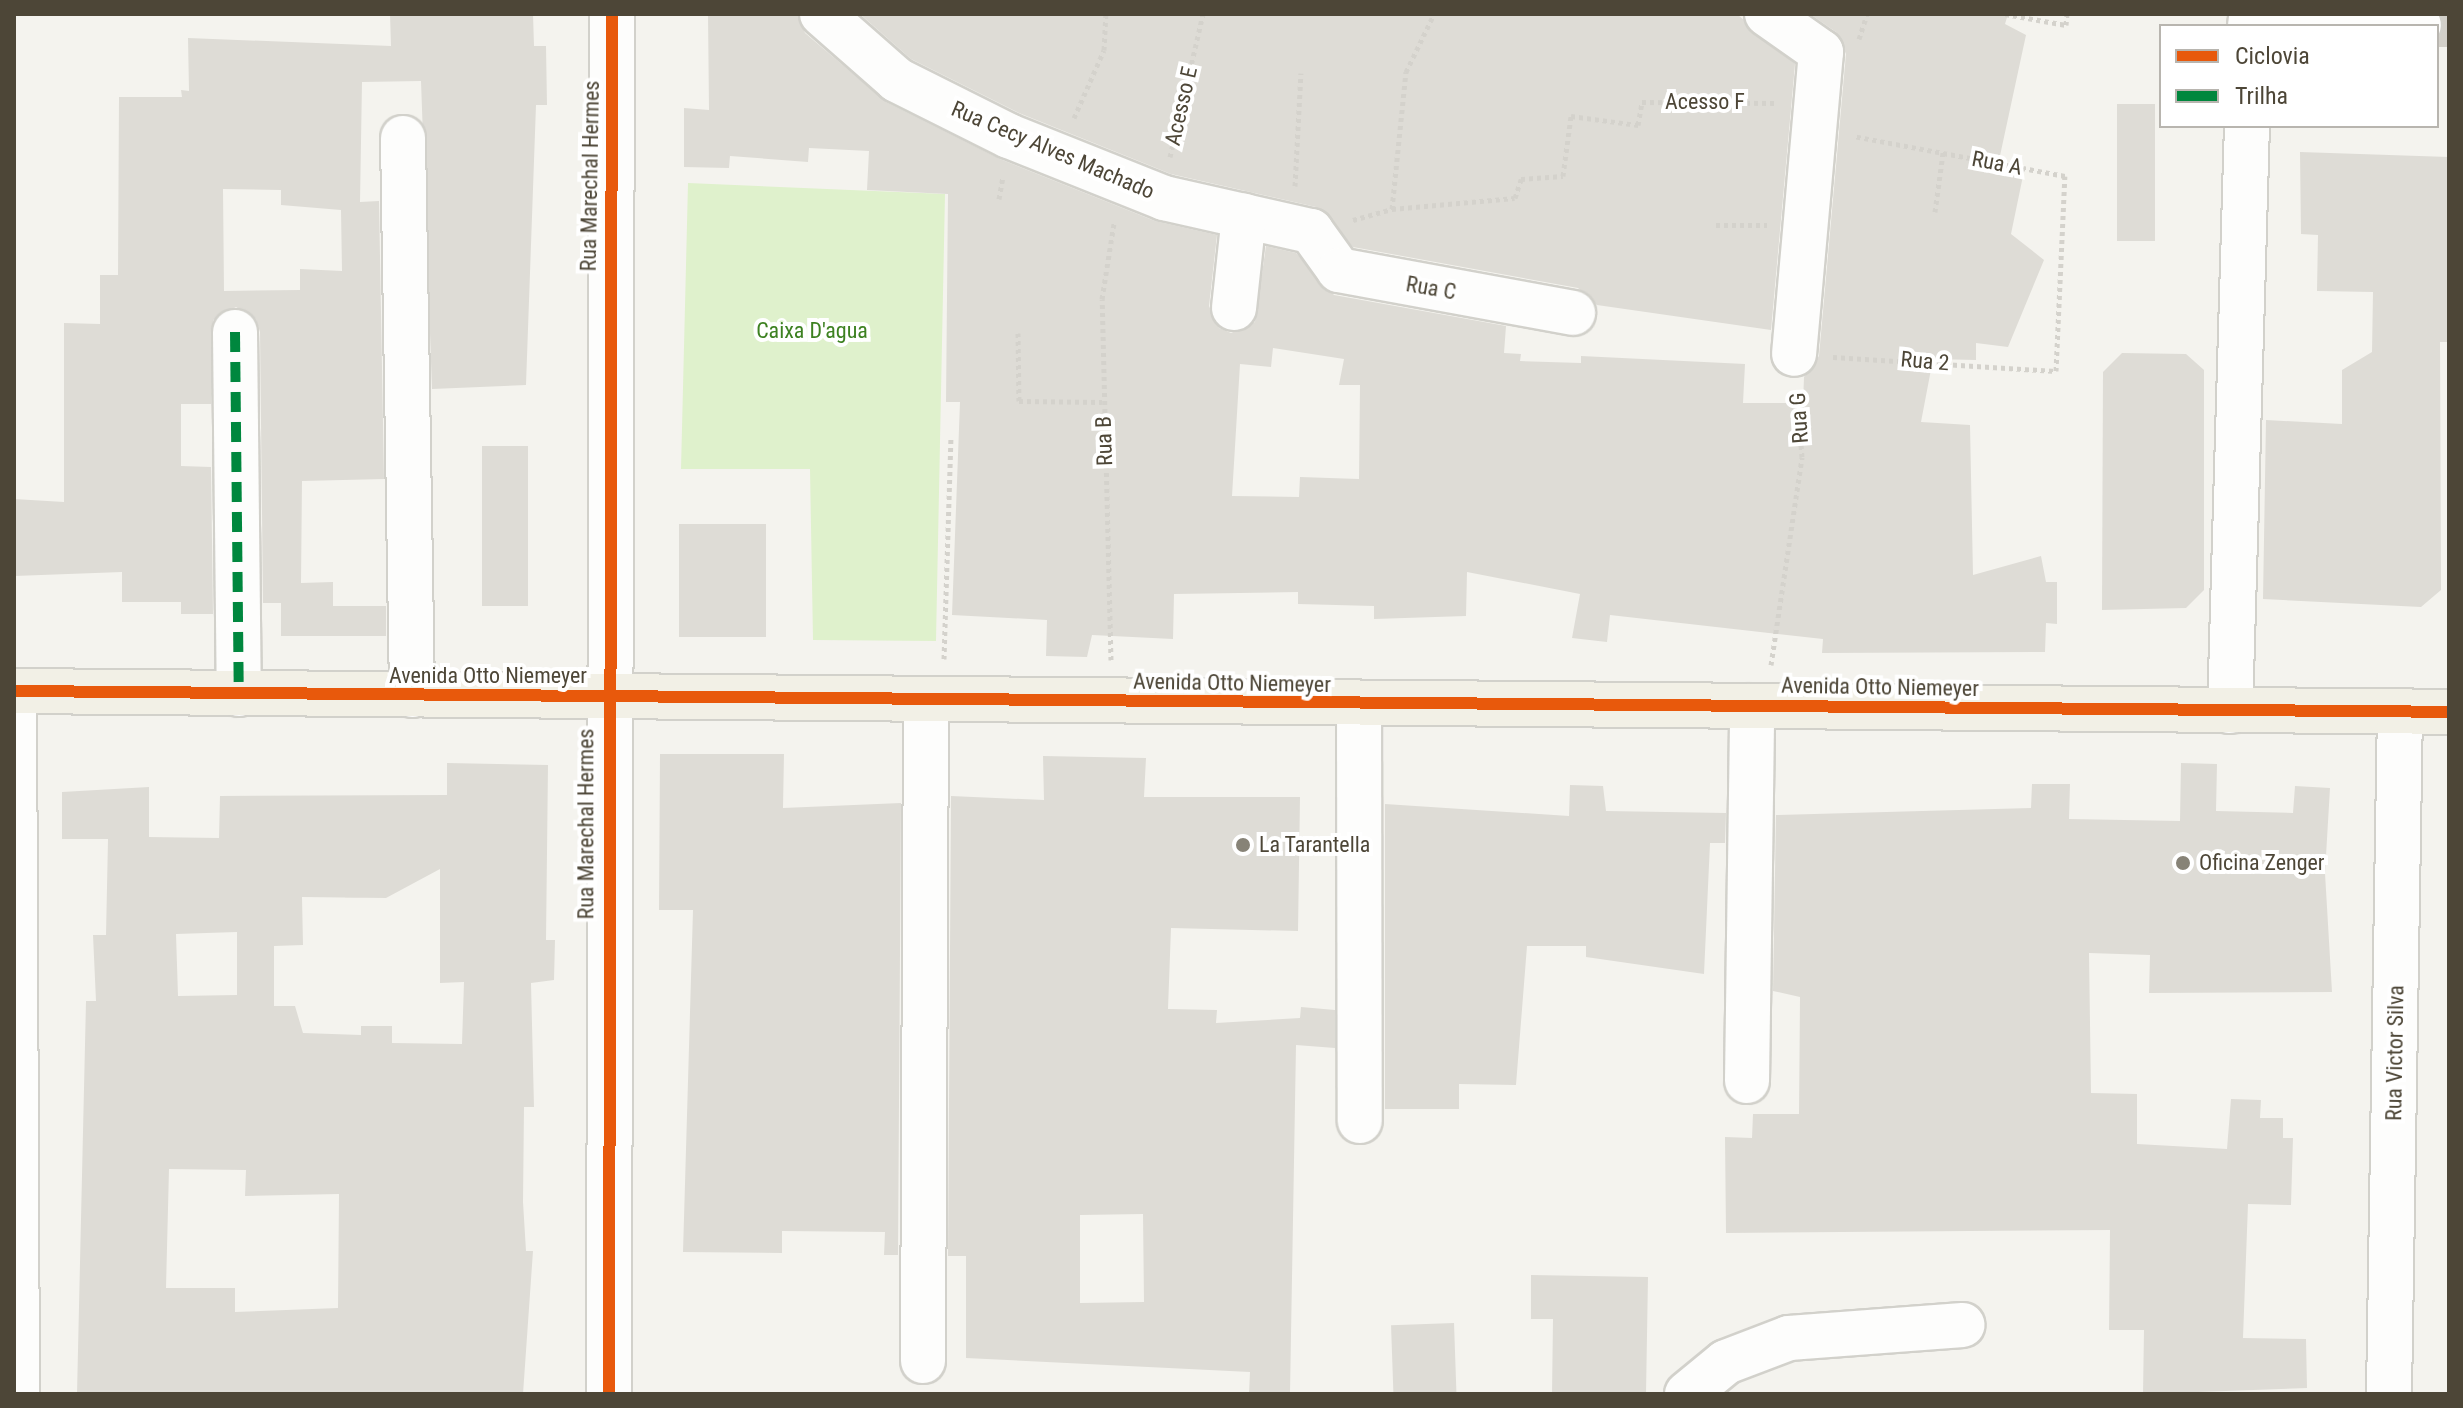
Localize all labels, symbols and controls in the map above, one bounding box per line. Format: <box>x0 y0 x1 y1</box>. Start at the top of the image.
legend <box>2159 24 2439 128</box>
text: Ciclovia <box>2235 42 2310 70</box>
street label: Acesso E <box>1159 64 1203 148</box>
street label: Rua Marechal Hermes <box>575 80 605 272</box>
text: Trilha <box>2235 82 2288 110</box>
street label: Acesso F <box>1665 89 1745 115</box>
street label: Rua Cecy Alves Machado <box>948 95 1158 205</box>
street label: Rua A <box>1970 145 2024 181</box>
street label: Rua C <box>1404 271 1458 305</box>
park label: Caixa D'agua <box>756 318 868 344</box>
street label: Rua 2 <box>1900 346 1950 376</box>
street label: Rua G <box>1784 392 1814 444</box>
street label: Rua B <box>1090 416 1118 466</box>
street label: Avenida Otto Niemeyer <box>389 663 587 689</box>
street label: Avenida Otto Niemeyer <box>1133 668 1331 698</box>
street label: Avenida Otto Niemeyer <box>1781 672 1979 702</box>
street label: Rua Marechal Hermes <box>573 729 599 919</box>
place label: La Tarantella <box>1259 832 1371 858</box>
marker: La Tarantella <box>1234 836 1252 854</box>
place label: Oficina Zenger <box>2199 850 2325 876</box>
marker: Oficina Zenger <box>2174 854 2192 872</box>
street label: Rua Victor Silva <box>2381 985 2409 1121</box>

